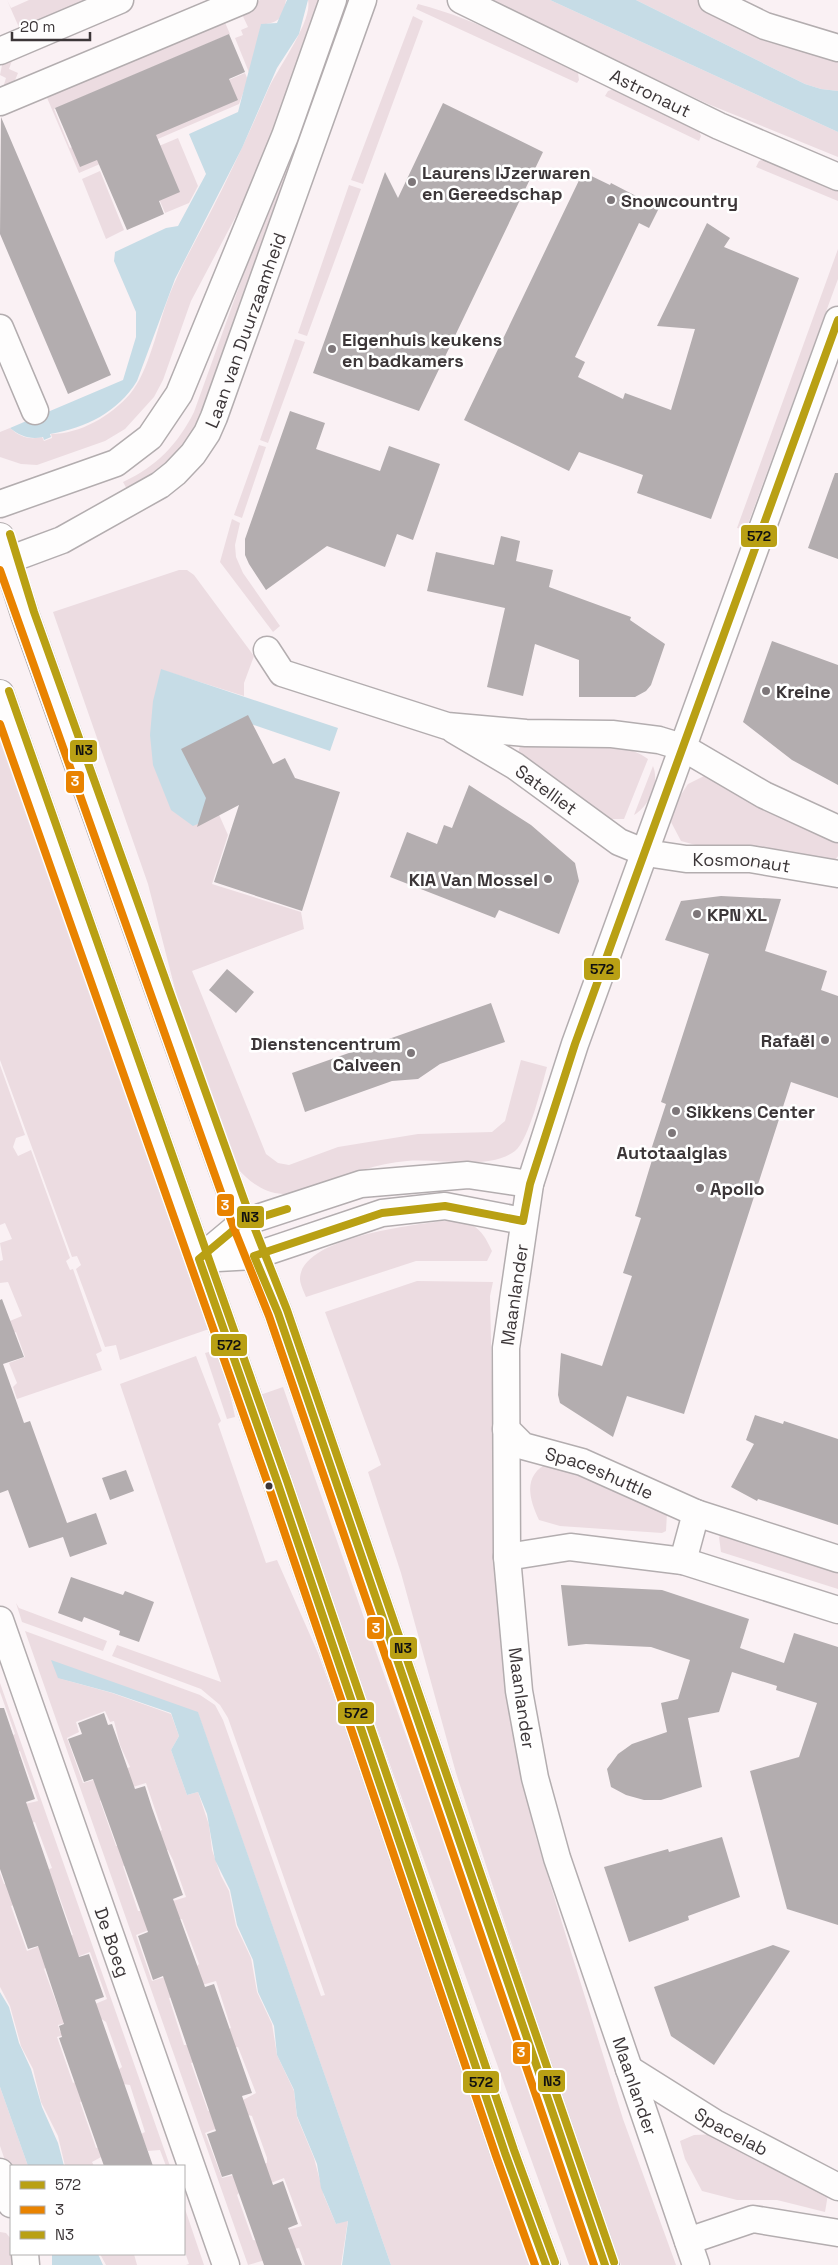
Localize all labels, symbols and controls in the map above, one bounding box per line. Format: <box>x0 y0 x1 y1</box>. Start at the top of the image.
scale bar <box>12 10 90 42</box>
text: 20 m <box>20 17 55 36</box>
street label: Astronaut <box>606 63 695 122</box>
place label: Laurens IJzerwaren en Gereedschap <box>422 161 591 205</box>
marker: Laurens IJzerwaren en Gereedschap <box>406 176 418 188</box>
place label: Snowcountry <box>621 189 738 212</box>
marker: Snowcountry <box>605 194 617 206</box>
street label: Laan van Duurzaamheid <box>199 229 291 431</box>
place label: Eigenhuis keukens en badkamers <box>342 328 502 372</box>
marker: Eigenhuis keukens en badkamers <box>326 343 338 355</box>
line badge: 572 <box>740 524 778 548</box>
text: 572 <box>747 527 771 545</box>
place label: Kreine <box>776 680 831 703</box>
marker: Kreine <box>760 685 772 697</box>
line badge: N3 <box>69 739 98 763</box>
text: N3 <box>75 741 93 759</box>
street label: Satelliet <box>511 759 582 819</box>
line badge: 3 <box>65 770 85 794</box>
text: 3 <box>71 772 79 790</box>
street label: Kosmonaut <box>693 848 792 877</box>
place label: KIA Van Mossel <box>409 868 538 891</box>
marker: KIA Van Mossel <box>542 873 554 885</box>
place label: KPN XL <box>707 903 767 926</box>
marker: KPN XL <box>691 908 703 920</box>
line badge: 572 <box>583 957 621 981</box>
text: 572 <box>590 960 614 978</box>
place label: Rafaël <box>761 1029 815 1052</box>
place label: Dienstencentrum Calveen <box>251 1032 401 1076</box>
marker: Rafaël <box>819 1034 831 1046</box>
marker: Dienstencentrum Calveen <box>405 1047 417 1059</box>
place label: Sikkens Center <box>686 1100 815 1123</box>
marker: Sikkens Center <box>670 1105 682 1117</box>
marker: Autotaalglas <box>666 1127 678 1139</box>
place label: Autotaalglas <box>617 1141 727 1164</box>
place label: Apollo <box>710 1177 765 1200</box>
marker: Apollo <box>694 1182 706 1194</box>
line badge: 3 <box>216 1193 235 1217</box>
text: 3 <box>221 1196 229 1214</box>
line badge: N3 <box>236 1205 265 1229</box>
text: N3 <box>241 1208 259 1226</box>
street label: Maanlander <box>495 1242 533 1347</box>
line badge: 572 <box>210 1333 248 1357</box>
text: 572 <box>217 1336 241 1354</box>
street label: Spaceshuttle <box>543 1441 657 1504</box>
unlabelled marker <box>264 1481 274 1491</box>
line badge: 3 <box>366 1616 385 1640</box>
text: 3 <box>372 1619 380 1637</box>
line badge: N3 <box>389 1636 418 1660</box>
text: N3 <box>394 1639 412 1657</box>
street label: Maanlander <box>504 1646 541 1750</box>
line badge: 572 <box>337 1701 375 1725</box>
text: 572 <box>344 1704 368 1722</box>
street label: De Boeg <box>90 1904 136 1980</box>
street label: Maanlander <box>607 2034 663 2138</box>
line badge: 3 <box>512 2041 531 2065</box>
text: 3 <box>517 2043 525 2061</box>
line badge: N3 <box>537 2069 566 2093</box>
line badge: 572 <box>462 2070 500 2094</box>
text: N3 <box>543 2072 561 2090</box>
text: 572 <box>469 2073 493 2091</box>
street label: Spacelab <box>690 2102 772 2160</box>
legend <box>10 2165 185 2255</box>
text: 572 <box>55 2175 81 2194</box>
text: 3 <box>55 2200 64 2219</box>
text: N3 <box>55 2225 74 2244</box>

